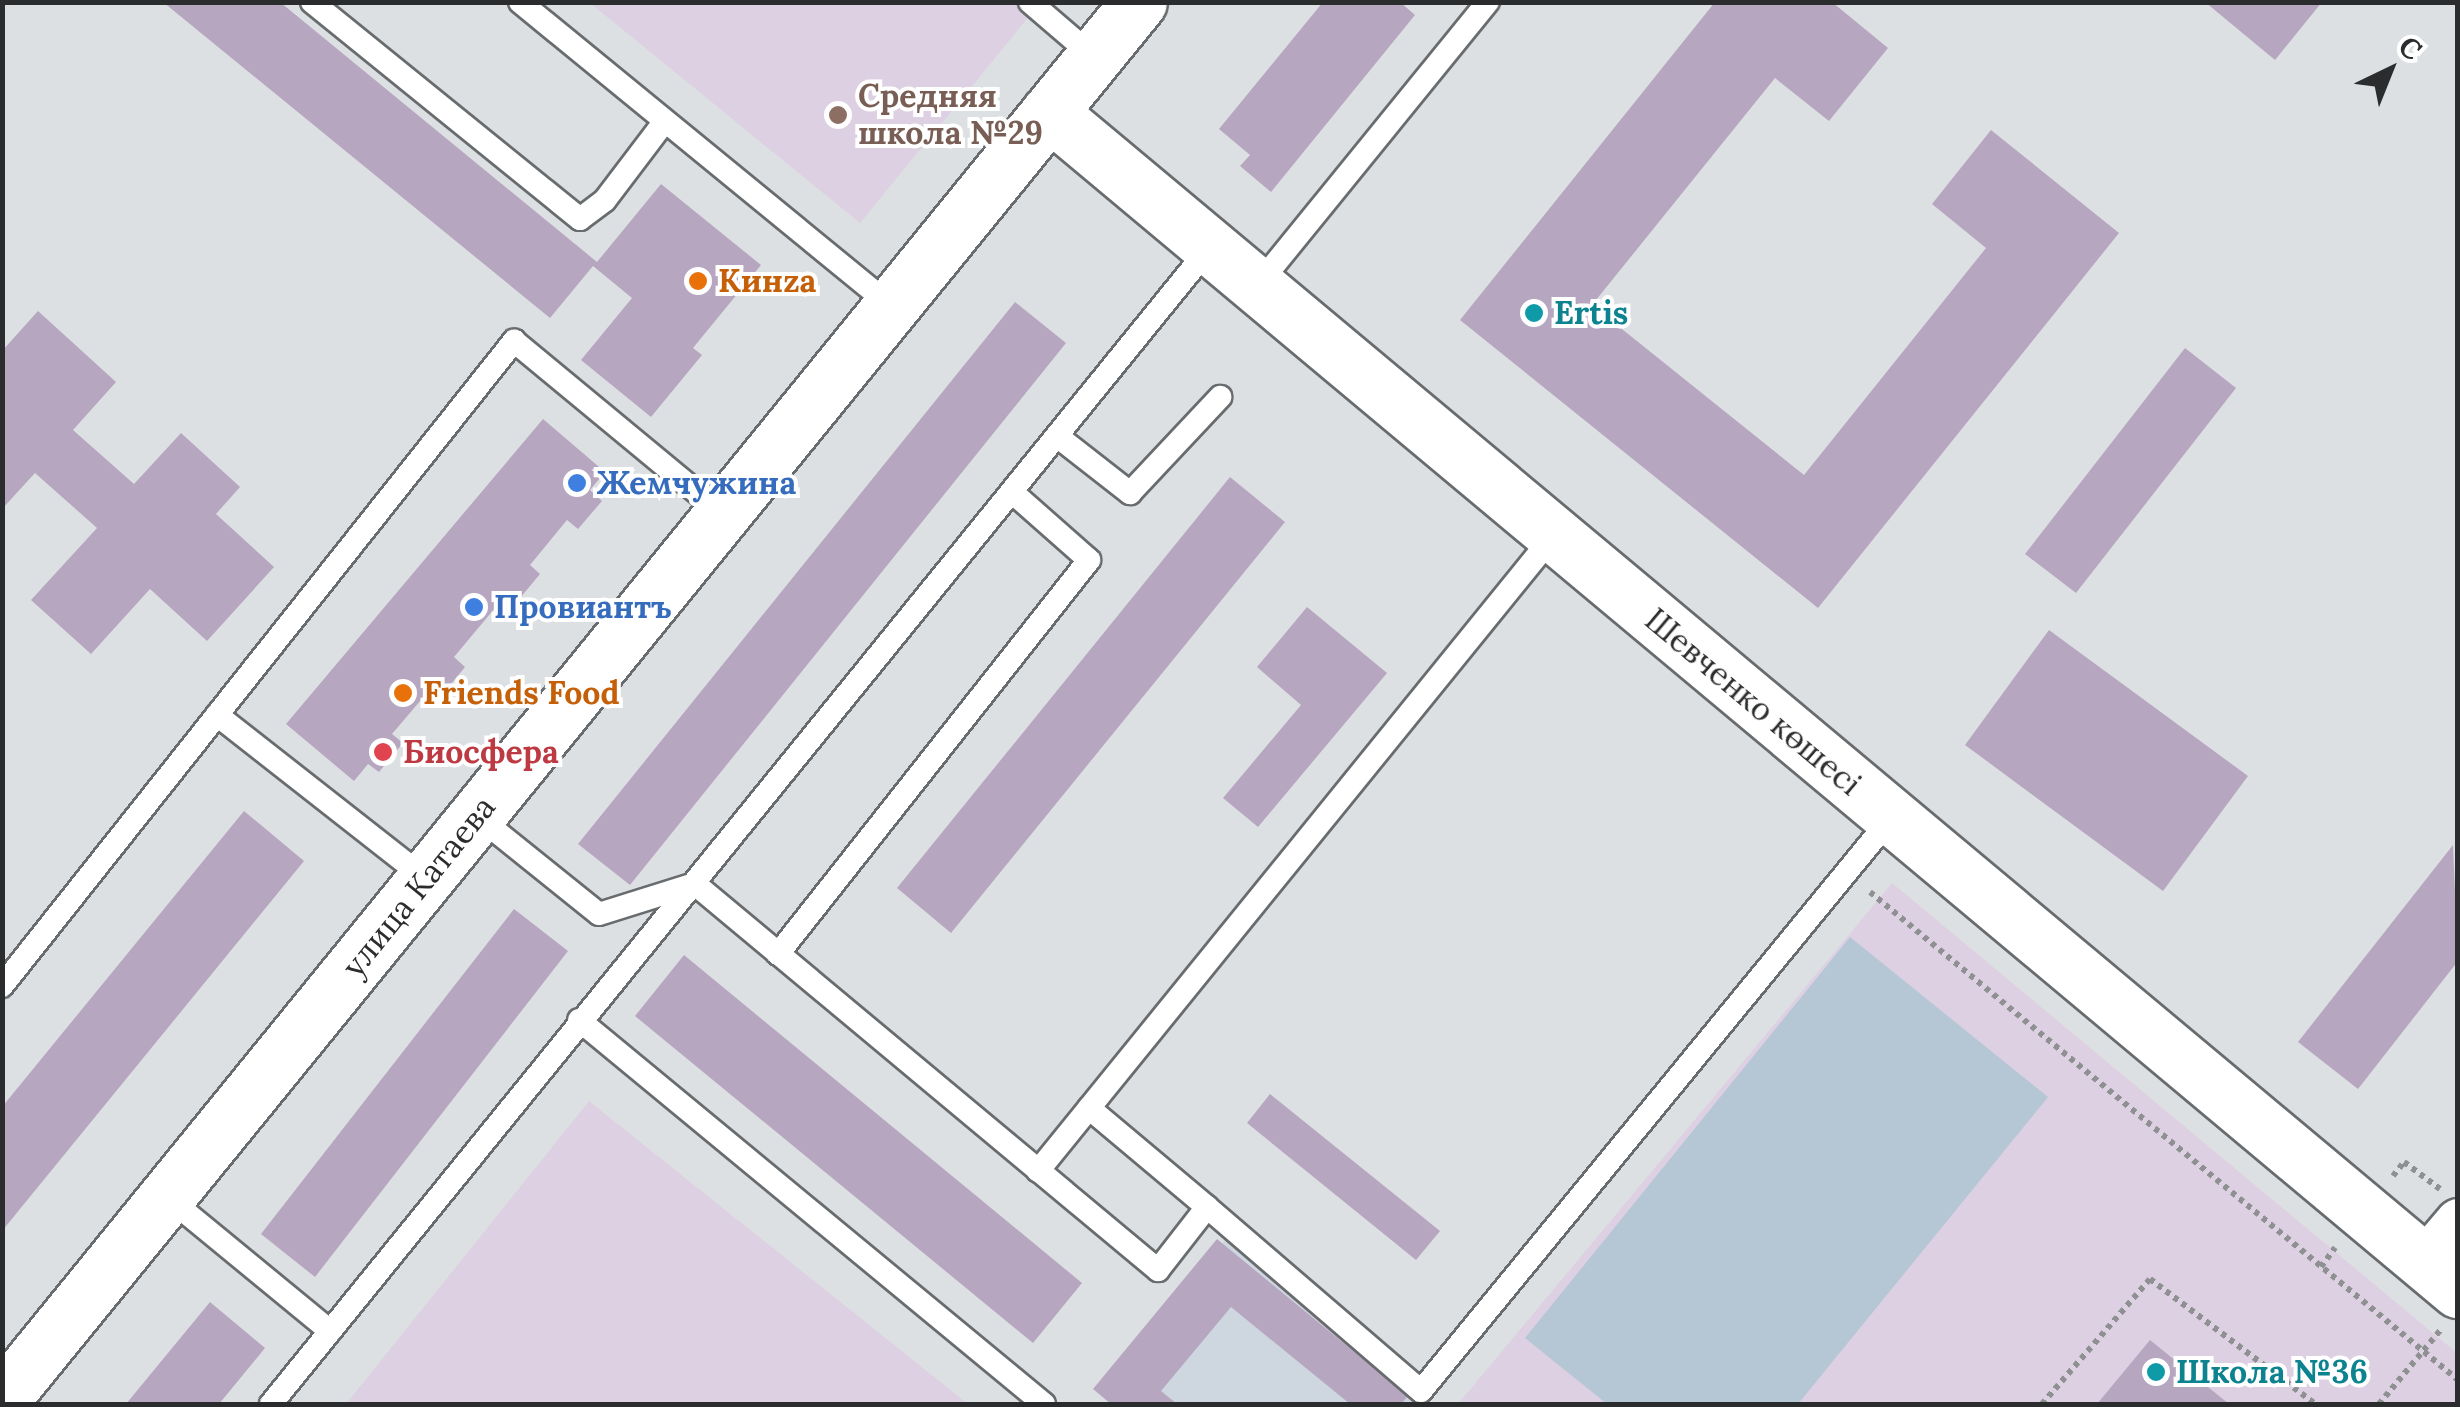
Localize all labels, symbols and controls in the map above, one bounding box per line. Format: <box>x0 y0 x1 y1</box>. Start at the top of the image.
north arrow <box>2340 20 2440 120</box>
text: С <box>2391 28 2430 68</box>
place label: Средняя школа №29 <box>858 78 1043 153</box>
marker: Средняя школа №29 <box>827 104 849 126</box>
place label: Кинzа <box>718 262 816 300</box>
marker: Кинzа <box>687 270 709 292</box>
place label: Ertis <box>1554 294 1628 332</box>
marker: Ertis <box>1523 302 1545 324</box>
place label: Жемчужина <box>597 464 796 502</box>
marker: Жемчужина <box>566 472 588 494</box>
place label: Провиантъ <box>494 588 672 626</box>
marker: Провиантъ <box>463 596 485 618</box>
street label: Шевченко көшесі <box>1637 600 1869 804</box>
place label: Friends Food <box>423 674 619 712</box>
marker: Friends Food <box>392 682 414 704</box>
place label: Биосфера <box>403 733 559 771</box>
marker: Биосфера <box>372 741 394 763</box>
street label: улица Катаева <box>334 789 504 985</box>
place label: Школа №36 <box>2176 1353 2368 1391</box>
marker: Школа №36 <box>2145 1361 2167 1383</box>

